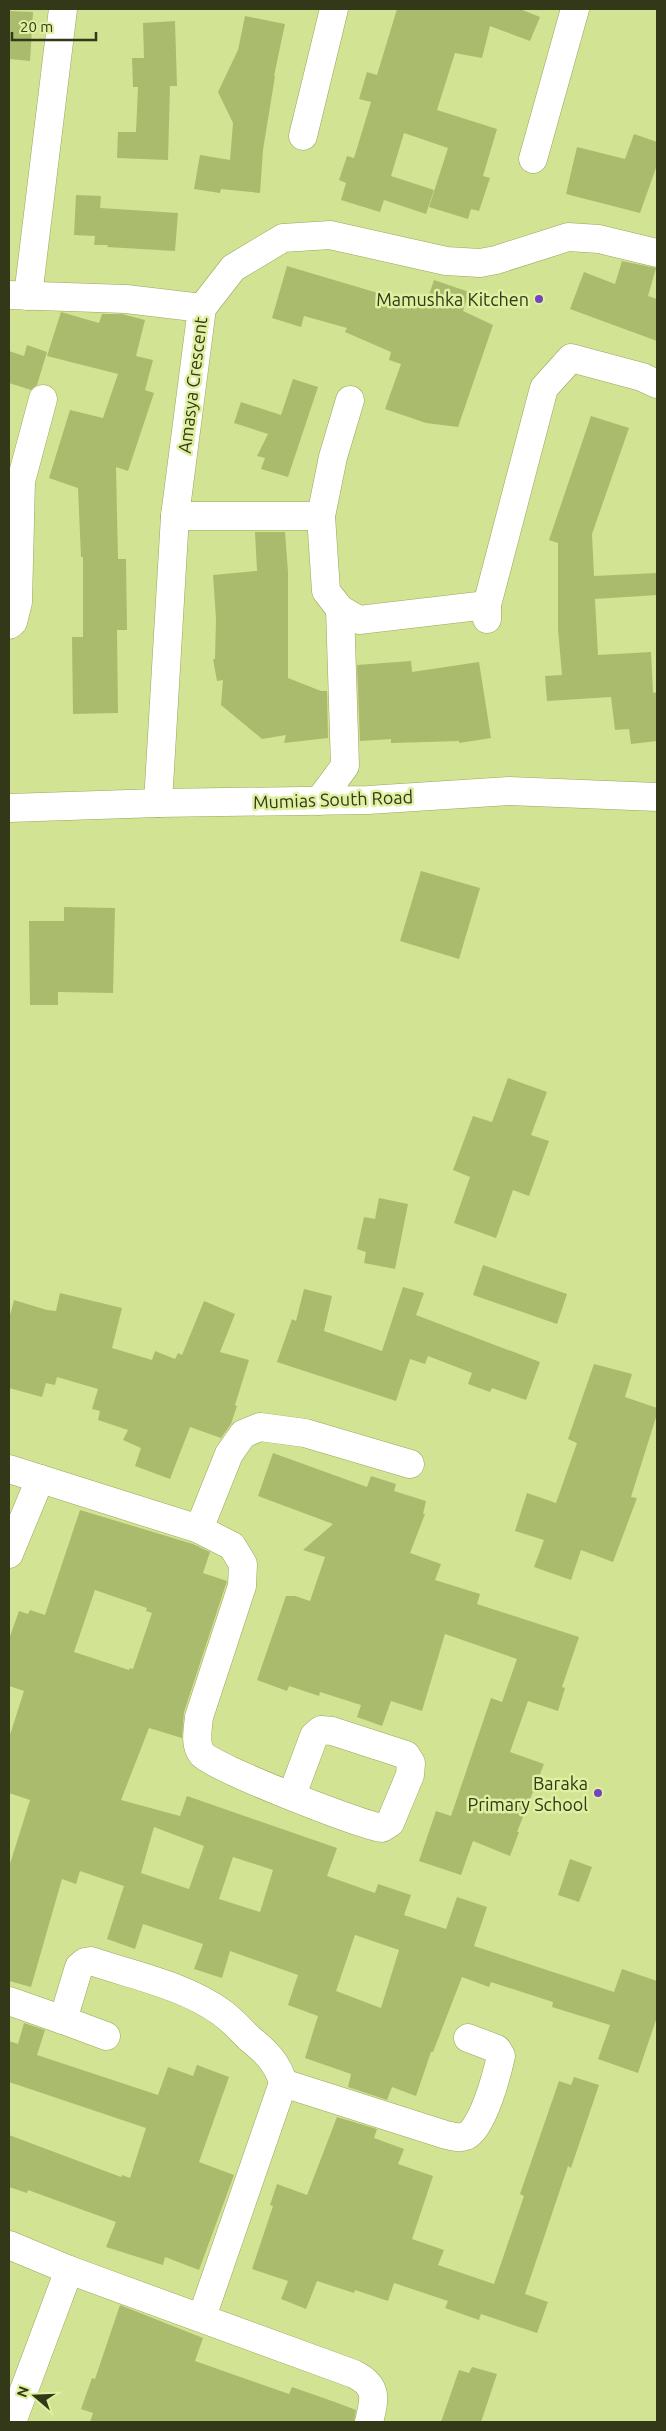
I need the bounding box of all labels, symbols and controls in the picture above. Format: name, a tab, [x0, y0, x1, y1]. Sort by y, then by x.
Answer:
scale bar	[12, 10, 96, 42]
text: 20 m	[20, 18, 53, 35]
place label: Mamushka Kitchen	[376, 289, 529, 309]
marker: Mamushka Kitchen	[533, 293, 545, 305]
street label: Amasya Crescent	[174, 316, 210, 454]
street label: Mumias South Road	[253, 786, 413, 812]
place label: Baraka Primary School	[467, 1773, 588, 1814]
marker: Baraka Primary School	[592, 1787, 604, 1799]
north arrow	[10, 2371, 60, 2421]
text: N	[13, 2384, 32, 2399]

